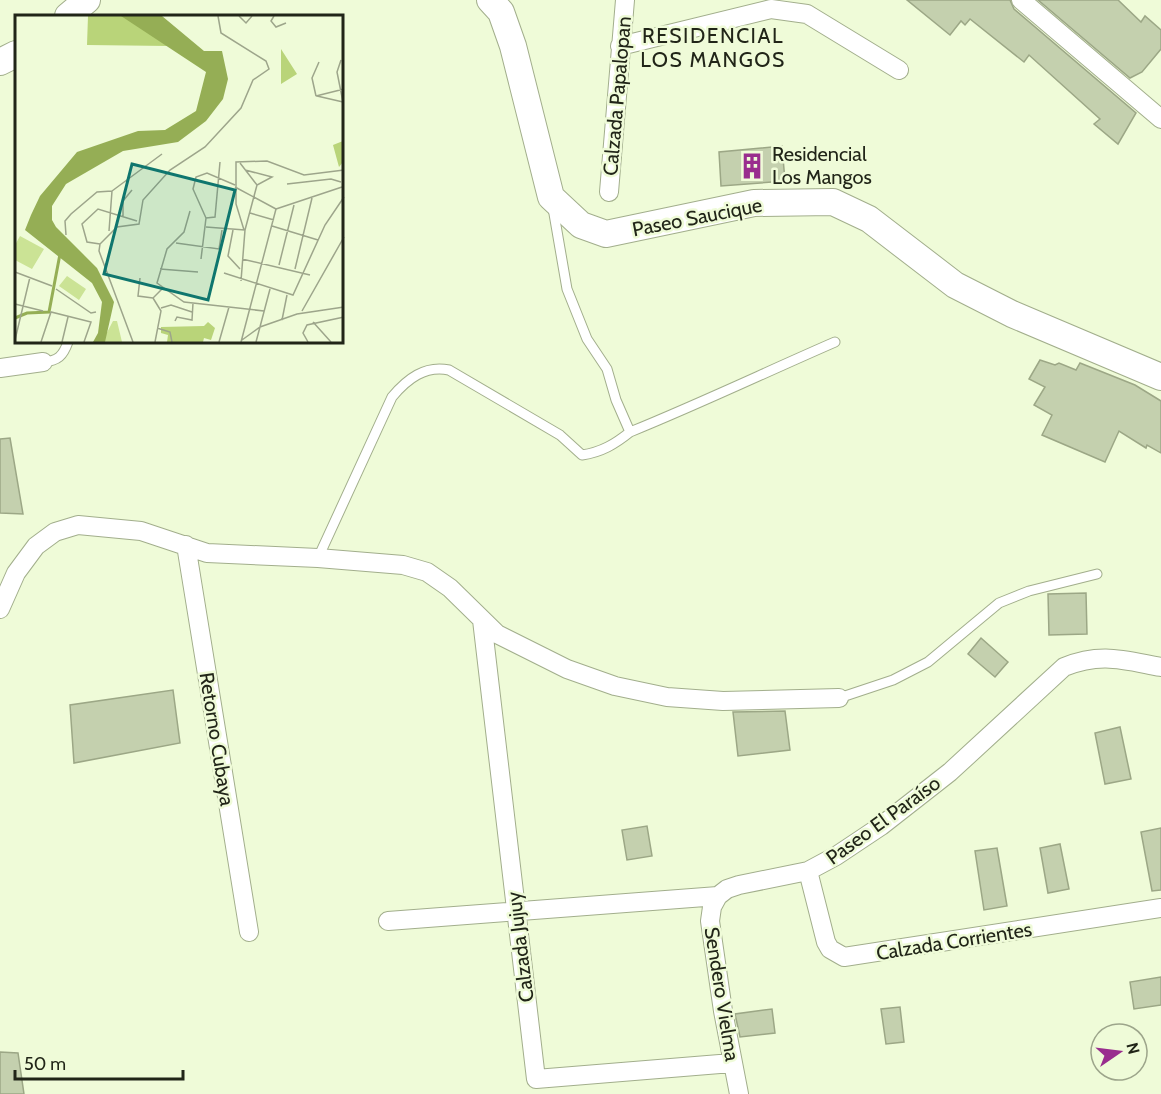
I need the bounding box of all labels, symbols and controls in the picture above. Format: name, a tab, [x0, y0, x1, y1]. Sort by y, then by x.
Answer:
inset map	[15, 15, 344, 344]
street label: Calzada Papalopan	[598, 15, 636, 177]
district label: RESIDENCIAL LOS MANGOS	[640, 23, 786, 72]
place label: Residencial Los Mangos	[772, 142, 872, 189]
building icon: Residencial Los Mangos	[737, 151, 767, 181]
street label: Paseo Saucique	[630, 193, 764, 241]
street label: Retorno Cubaya	[195, 670, 239, 808]
street label: Paseo El Paraíso	[821, 771, 945, 869]
street label: Calzada Jujuy	[501, 890, 539, 1004]
street label: Calzada Corrientes	[874, 917, 1034, 965]
street label: Sendero Vielma	[700, 925, 745, 1063]
north arrow	[1089, 1022, 1149, 1082]
text: N	[1122, 1041, 1144, 1056]
scale bar	[15, 1043, 183, 1081]
text: 50 m	[24, 1053, 66, 1075]

